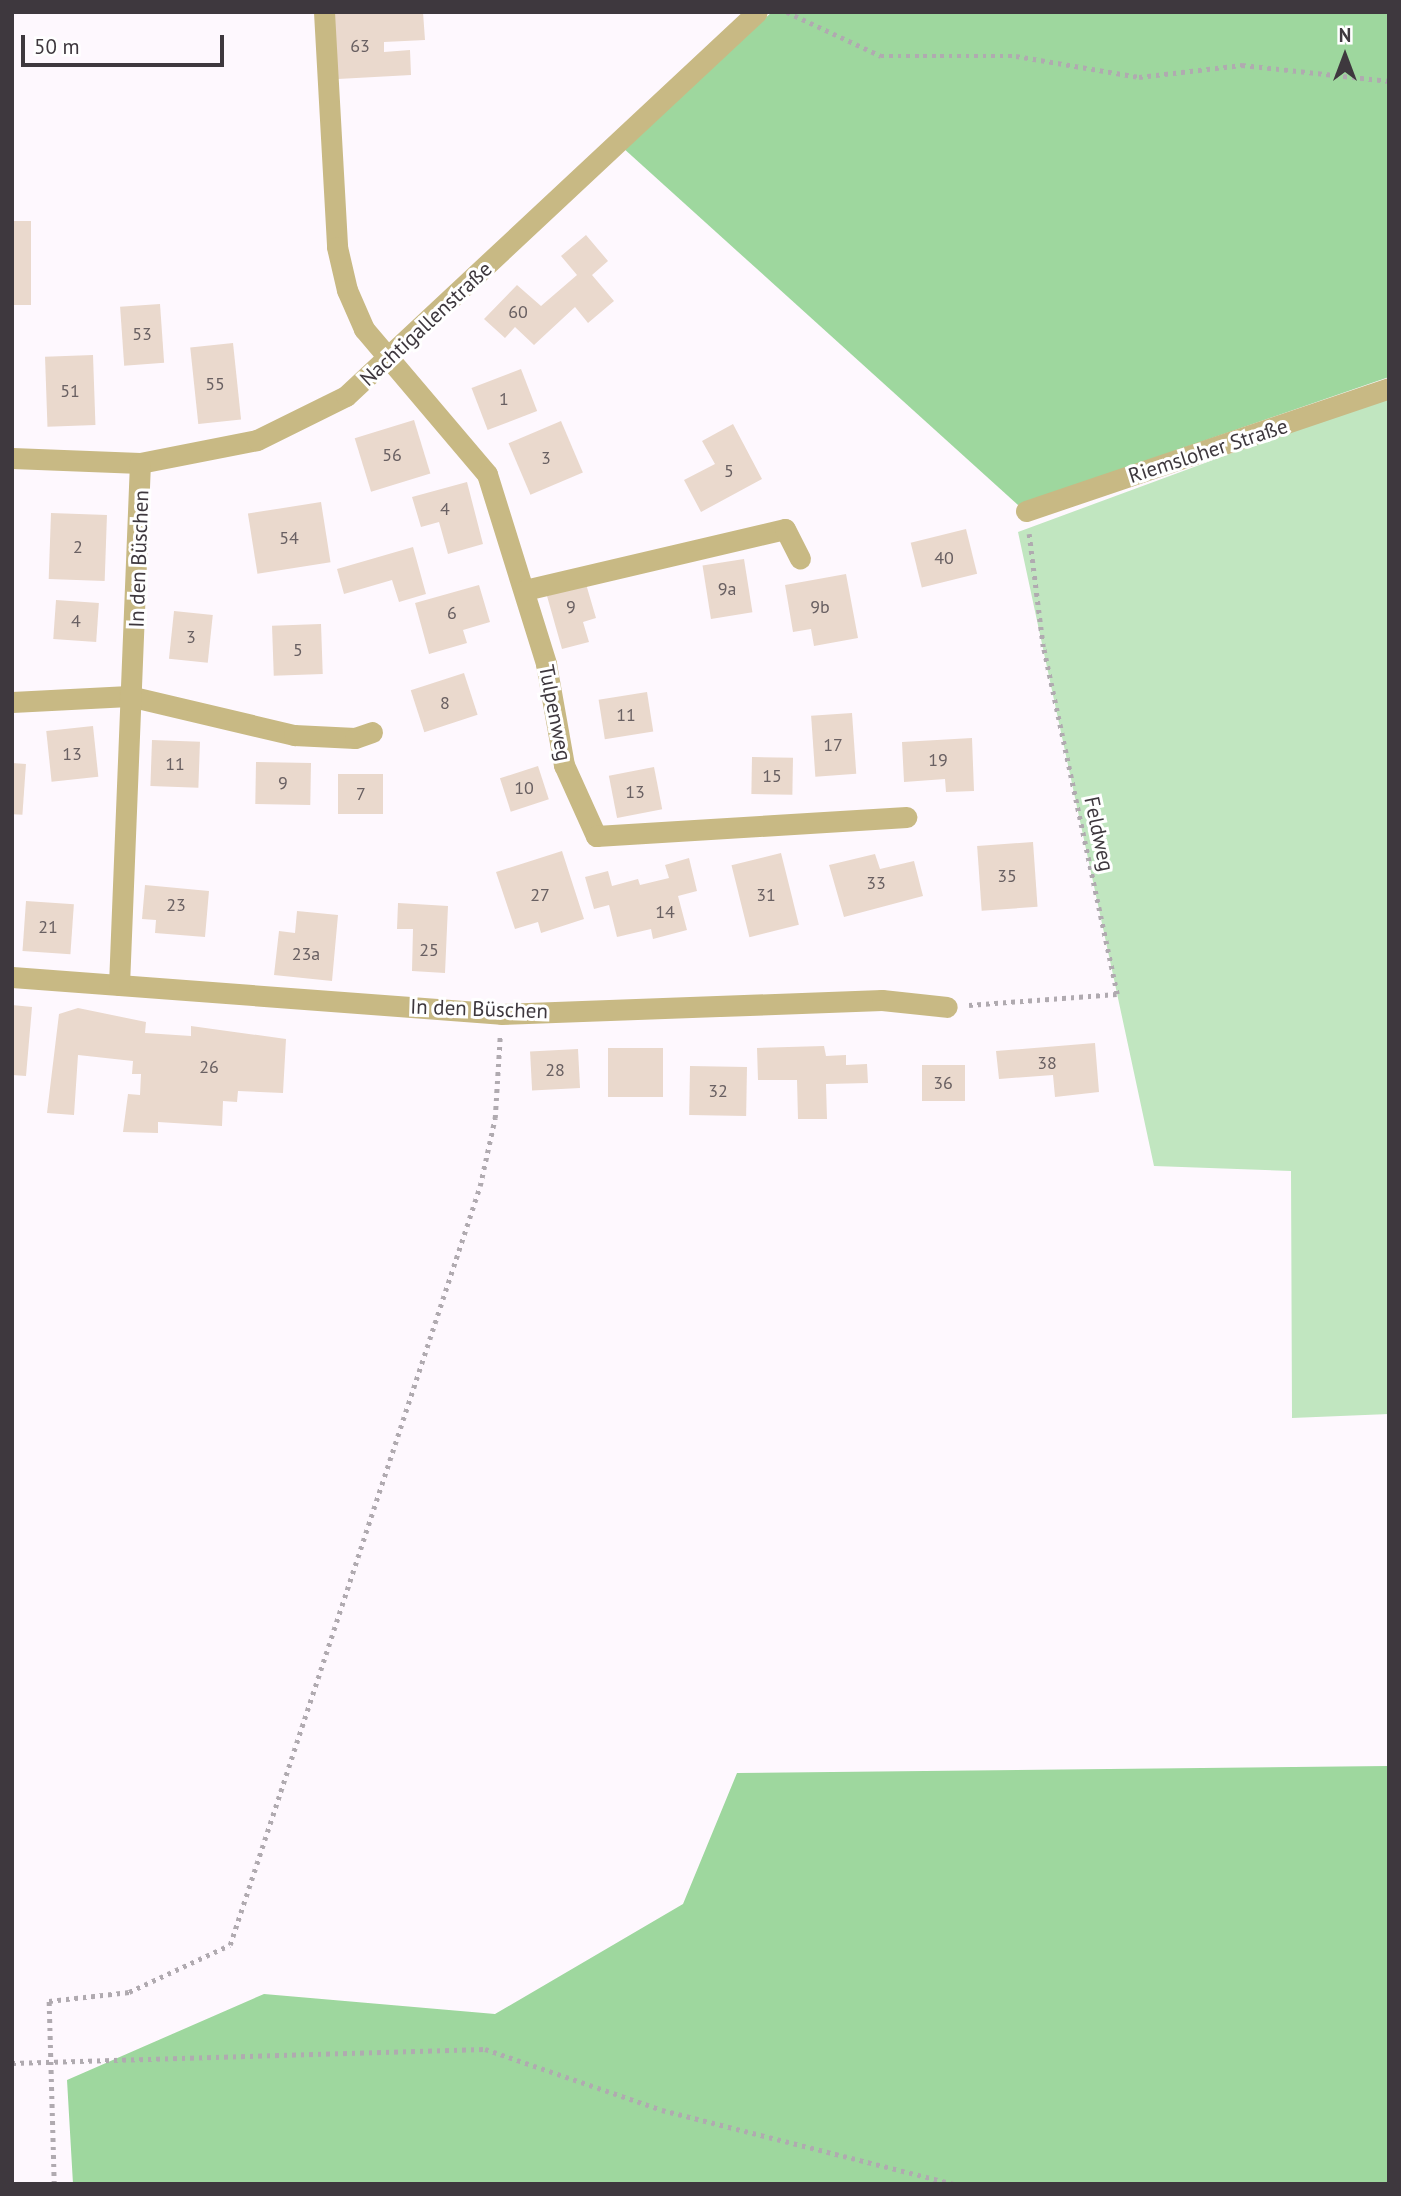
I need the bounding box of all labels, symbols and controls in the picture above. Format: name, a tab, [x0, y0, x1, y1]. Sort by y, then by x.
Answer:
scale bar	[24, 21, 228, 65]
north arrow	[1310, 21, 1380, 91]
text: N	[1339, 23, 1351, 47]
text: 50 m	[34, 33, 80, 60]
house number: 63	[350, 35, 370, 57]
street label: Nachtigallenstraße	[355, 256, 497, 392]
house number: 60	[508, 301, 528, 323]
house number: 53	[132, 323, 152, 345]
house number: 55	[205, 373, 225, 395]
house number: 51	[60, 380, 80, 402]
house number: 1	[499, 388, 509, 410]
street label: Riemsloher Straße	[1125, 413, 1291, 489]
house number: 56	[382, 444, 402, 466]
house number: 3	[541, 447, 551, 469]
house number: 5	[724, 460, 734, 482]
street label: In den Büschen	[124, 490, 154, 628]
house number: 4	[440, 498, 450, 520]
house number: 54	[279, 527, 299, 549]
house number: 2	[73, 536, 83, 558]
house number: 40	[934, 547, 954, 569]
house number: 9a	[718, 578, 736, 600]
house number: 9	[566, 596, 576, 618]
house number: 9b	[810, 596, 830, 618]
house number: 6	[447, 602, 457, 624]
house number: 4	[71, 610, 81, 632]
house number: 3	[186, 626, 196, 648]
house number: 5	[293, 639, 303, 661]
street label: Tulpenweg	[533, 663, 577, 763]
house number: 8	[440, 692, 450, 714]
house number: 11	[616, 704, 636, 726]
house number: 17	[823, 734, 843, 756]
house number: 13	[62, 743, 82, 765]
house number: 19	[928, 749, 948, 771]
house number: 11	[165, 753, 185, 775]
house number: 15	[762, 765, 782, 787]
house number: 9	[278, 772, 288, 794]
house number: 10	[514, 777, 534, 799]
house number: 13	[625, 781, 645, 803]
house number: 7	[356, 783, 366, 805]
street label: Feldweg	[1079, 794, 1119, 874]
house number: 35	[997, 865, 1017, 887]
house number: 33	[866, 872, 886, 894]
house number: 27	[530, 884, 550, 906]
house number: 31	[756, 884, 776, 906]
house number: 23	[166, 894, 186, 916]
house number: 14	[655, 901, 675, 923]
house number: 21	[38, 916, 58, 938]
house number: 25	[419, 939, 439, 961]
house number: 23a	[292, 943, 320, 965]
street label: In den Büschen	[410, 994, 548, 1024]
house number: 38	[1037, 1052, 1057, 1074]
house number: 26	[199, 1056, 219, 1078]
house number: 28	[545, 1059, 565, 1081]
house number: 36	[933, 1072, 953, 1094]
house number: 32	[708, 1080, 728, 1102]

